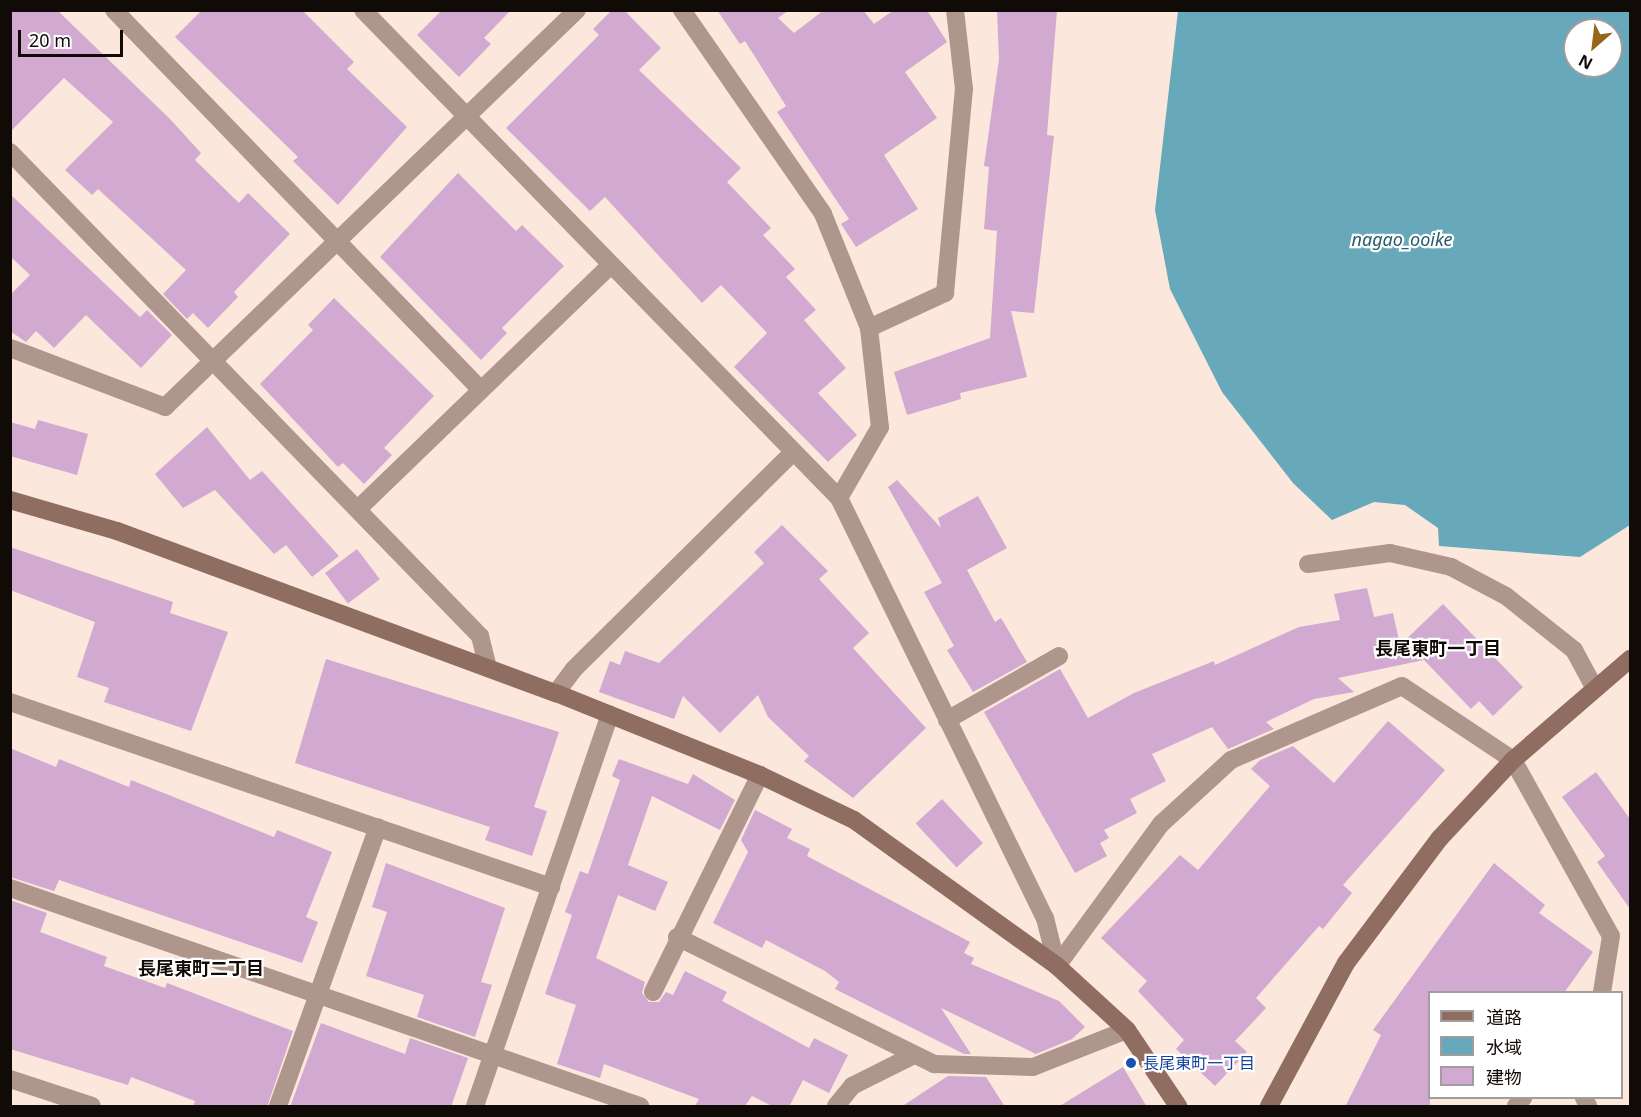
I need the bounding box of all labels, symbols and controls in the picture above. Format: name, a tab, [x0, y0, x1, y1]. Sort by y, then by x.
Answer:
scale bar	[21, 18, 126, 56]
north arrow	[1563, 18, 1623, 78]
text: 20 m	[29, 28, 71, 52]
text: N	[1575, 49, 1596, 75]
water label: nagao_ooike	[1352, 228, 1452, 250]
district label: 長尾東町一丁目	[1375, 637, 1501, 659]
district label: 長尾東町二丁目	[138, 957, 264, 979]
legend	[1428, 991, 1623, 1099]
text: 道路	[1486, 1005, 1522, 1029]
text: 水域	[1486, 1035, 1522, 1059]
place label: 長尾東町一丁目	[1143, 1053, 1255, 1073]
marker: 長尾東町一丁目	[1124, 1056, 1138, 1070]
text: 建物	[1486, 1065, 1522, 1089]

